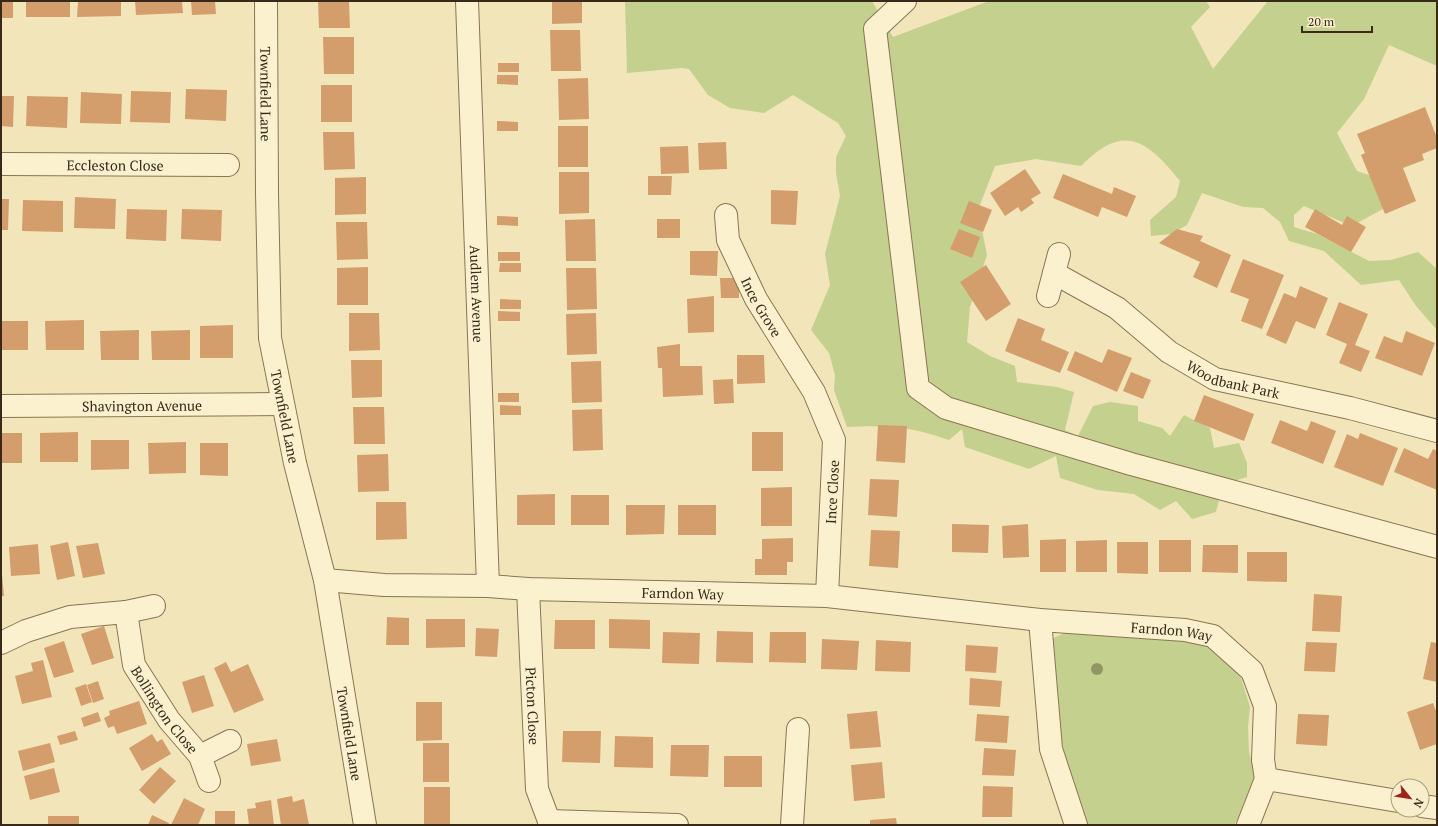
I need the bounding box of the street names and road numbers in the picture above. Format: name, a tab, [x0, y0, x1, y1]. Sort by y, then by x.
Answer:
street label: Townfield Lane	[257, 46, 276, 142]
street label: Eccleston Close	[66, 155, 164, 174]
street label: Audlem Avenue	[466, 245, 489, 343]
street label: Ince Grove	[737, 274, 787, 340]
street label: Woodbank Park	[1183, 355, 1282, 402]
street label: Townfield Lane	[267, 368, 304, 465]
street label: Shavington Avenue	[82, 395, 202, 415]
street label: Ince Close	[821, 460, 843, 524]
street label: Farndon Way	[641, 582, 725, 603]
street label: Farndon Way	[1130, 617, 1215, 645]
street label: Bollington Close	[127, 662, 203, 757]
street label: Picton Close	[522, 667, 545, 745]
street label: Townfield Lane	[333, 685, 367, 782]

